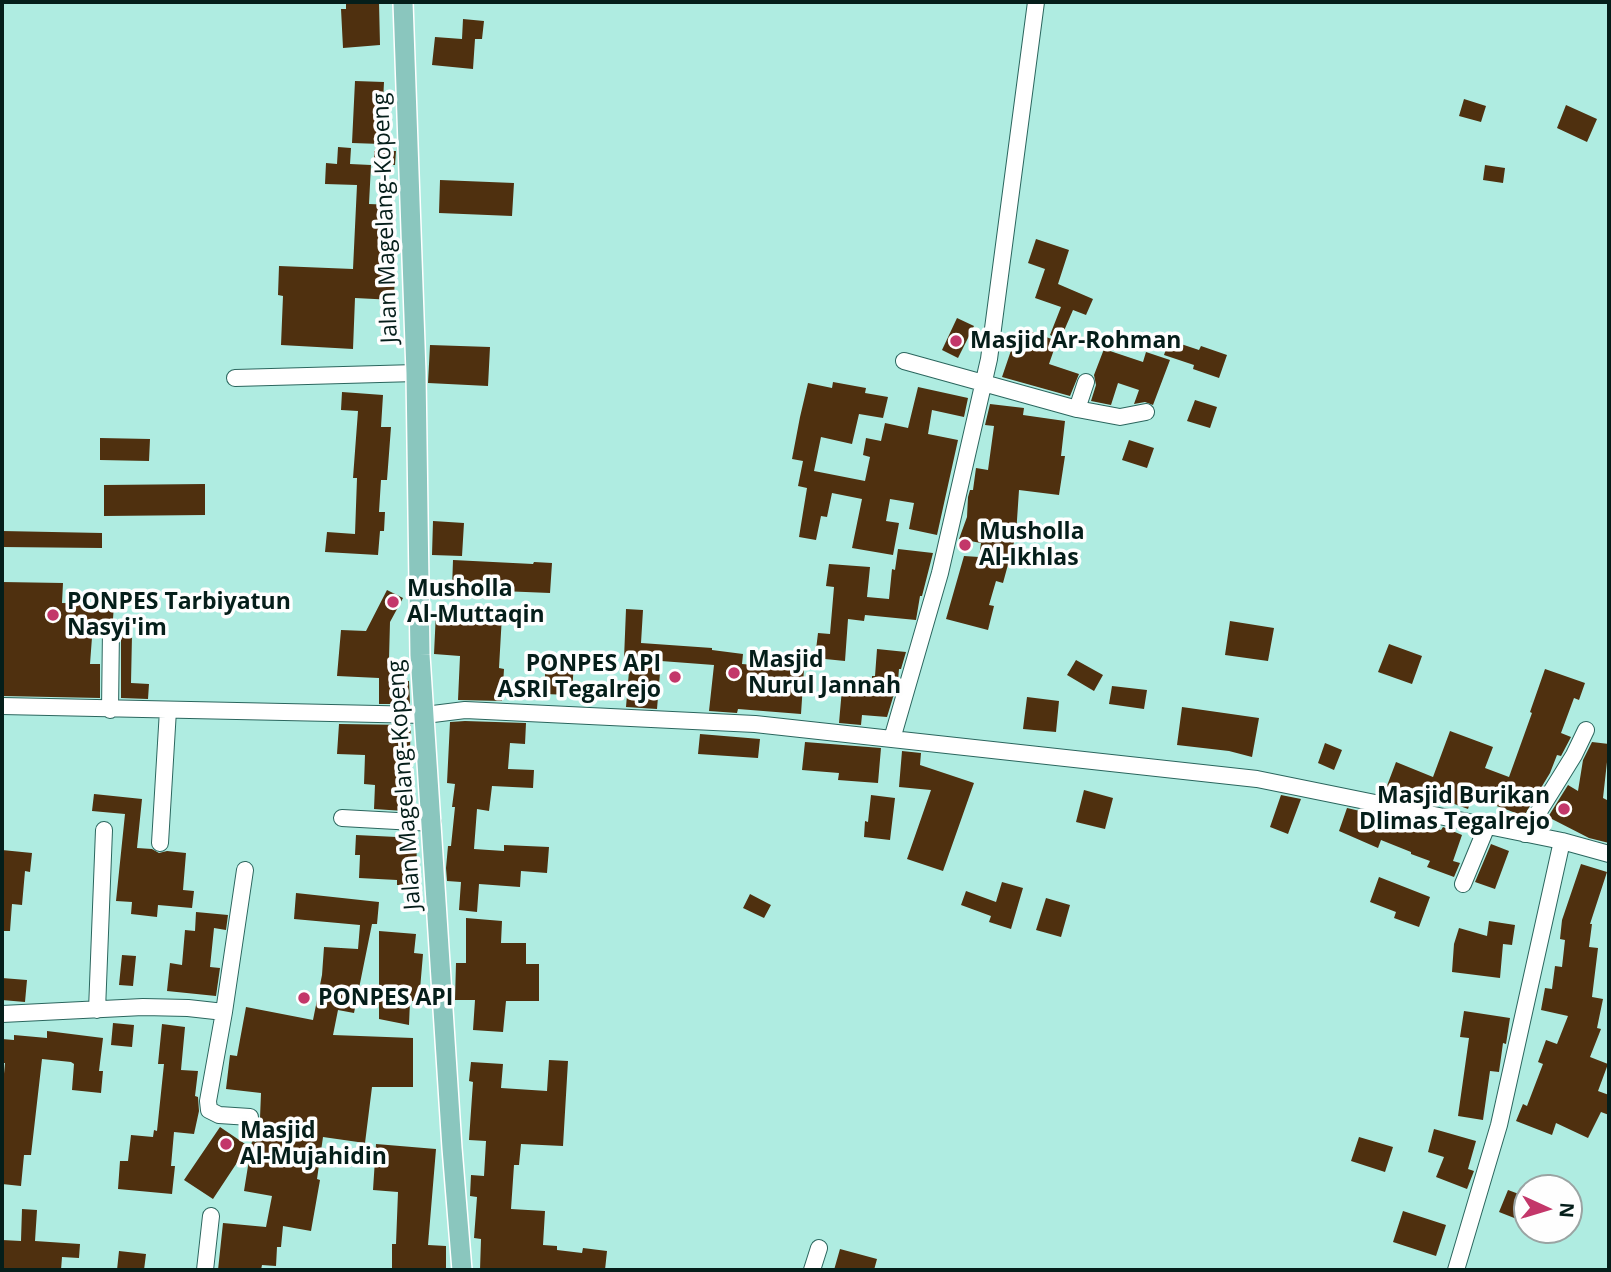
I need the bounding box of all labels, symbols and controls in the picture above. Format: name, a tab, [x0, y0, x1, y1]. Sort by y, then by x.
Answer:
street label: Jalan Magelang-Kopeng	[368, 92, 404, 344]
place label: Masjid Ar-Rohman	[970, 327, 1181, 355]
marker: Masjid Ar-Rohman	[948, 333, 964, 349]
place label: Musholla Al-Ikhlas	[979, 518, 1085, 572]
marker: Musholla Al-Ikhlas	[957, 537, 973, 553]
place label: Musholla Al-Muttaqin	[407, 575, 545, 629]
place label: PONPES Tarbiyatun Nasyi'im	[67, 588, 291, 642]
marker: Musholla Al-Muttaqin	[385, 594, 401, 610]
marker: PONPES Tarbiyatun Nasyi'im	[45, 607, 61, 623]
place label: Masjid Nurul Jannah	[748, 646, 901, 700]
place label: PONPES API ASRI Tegalrejo	[498, 650, 661, 704]
street label: Jalan Magelang-Kopeng	[382, 659, 428, 911]
marker: Masjid Nurul Jannah	[726, 665, 742, 681]
marker: PONPES API ASRI Tegalrejo	[667, 669, 683, 685]
place label: Masjid Burikan Dlimas Tegalrejo	[1359, 782, 1550, 836]
marker: Masjid Burikan Dlimas Tegalrejo	[1556, 801, 1572, 817]
place label: PONPES API	[318, 984, 453, 1012]
marker: PONPES API	[296, 990, 312, 1006]
place label: Masjid Al-Mujahidin	[240, 1117, 387, 1171]
marker: Masjid Al-Mujahidin	[218, 1136, 234, 1152]
north arrow	[1513, 1174, 1583, 1244]
text: N	[1553, 1202, 1580, 1219]

